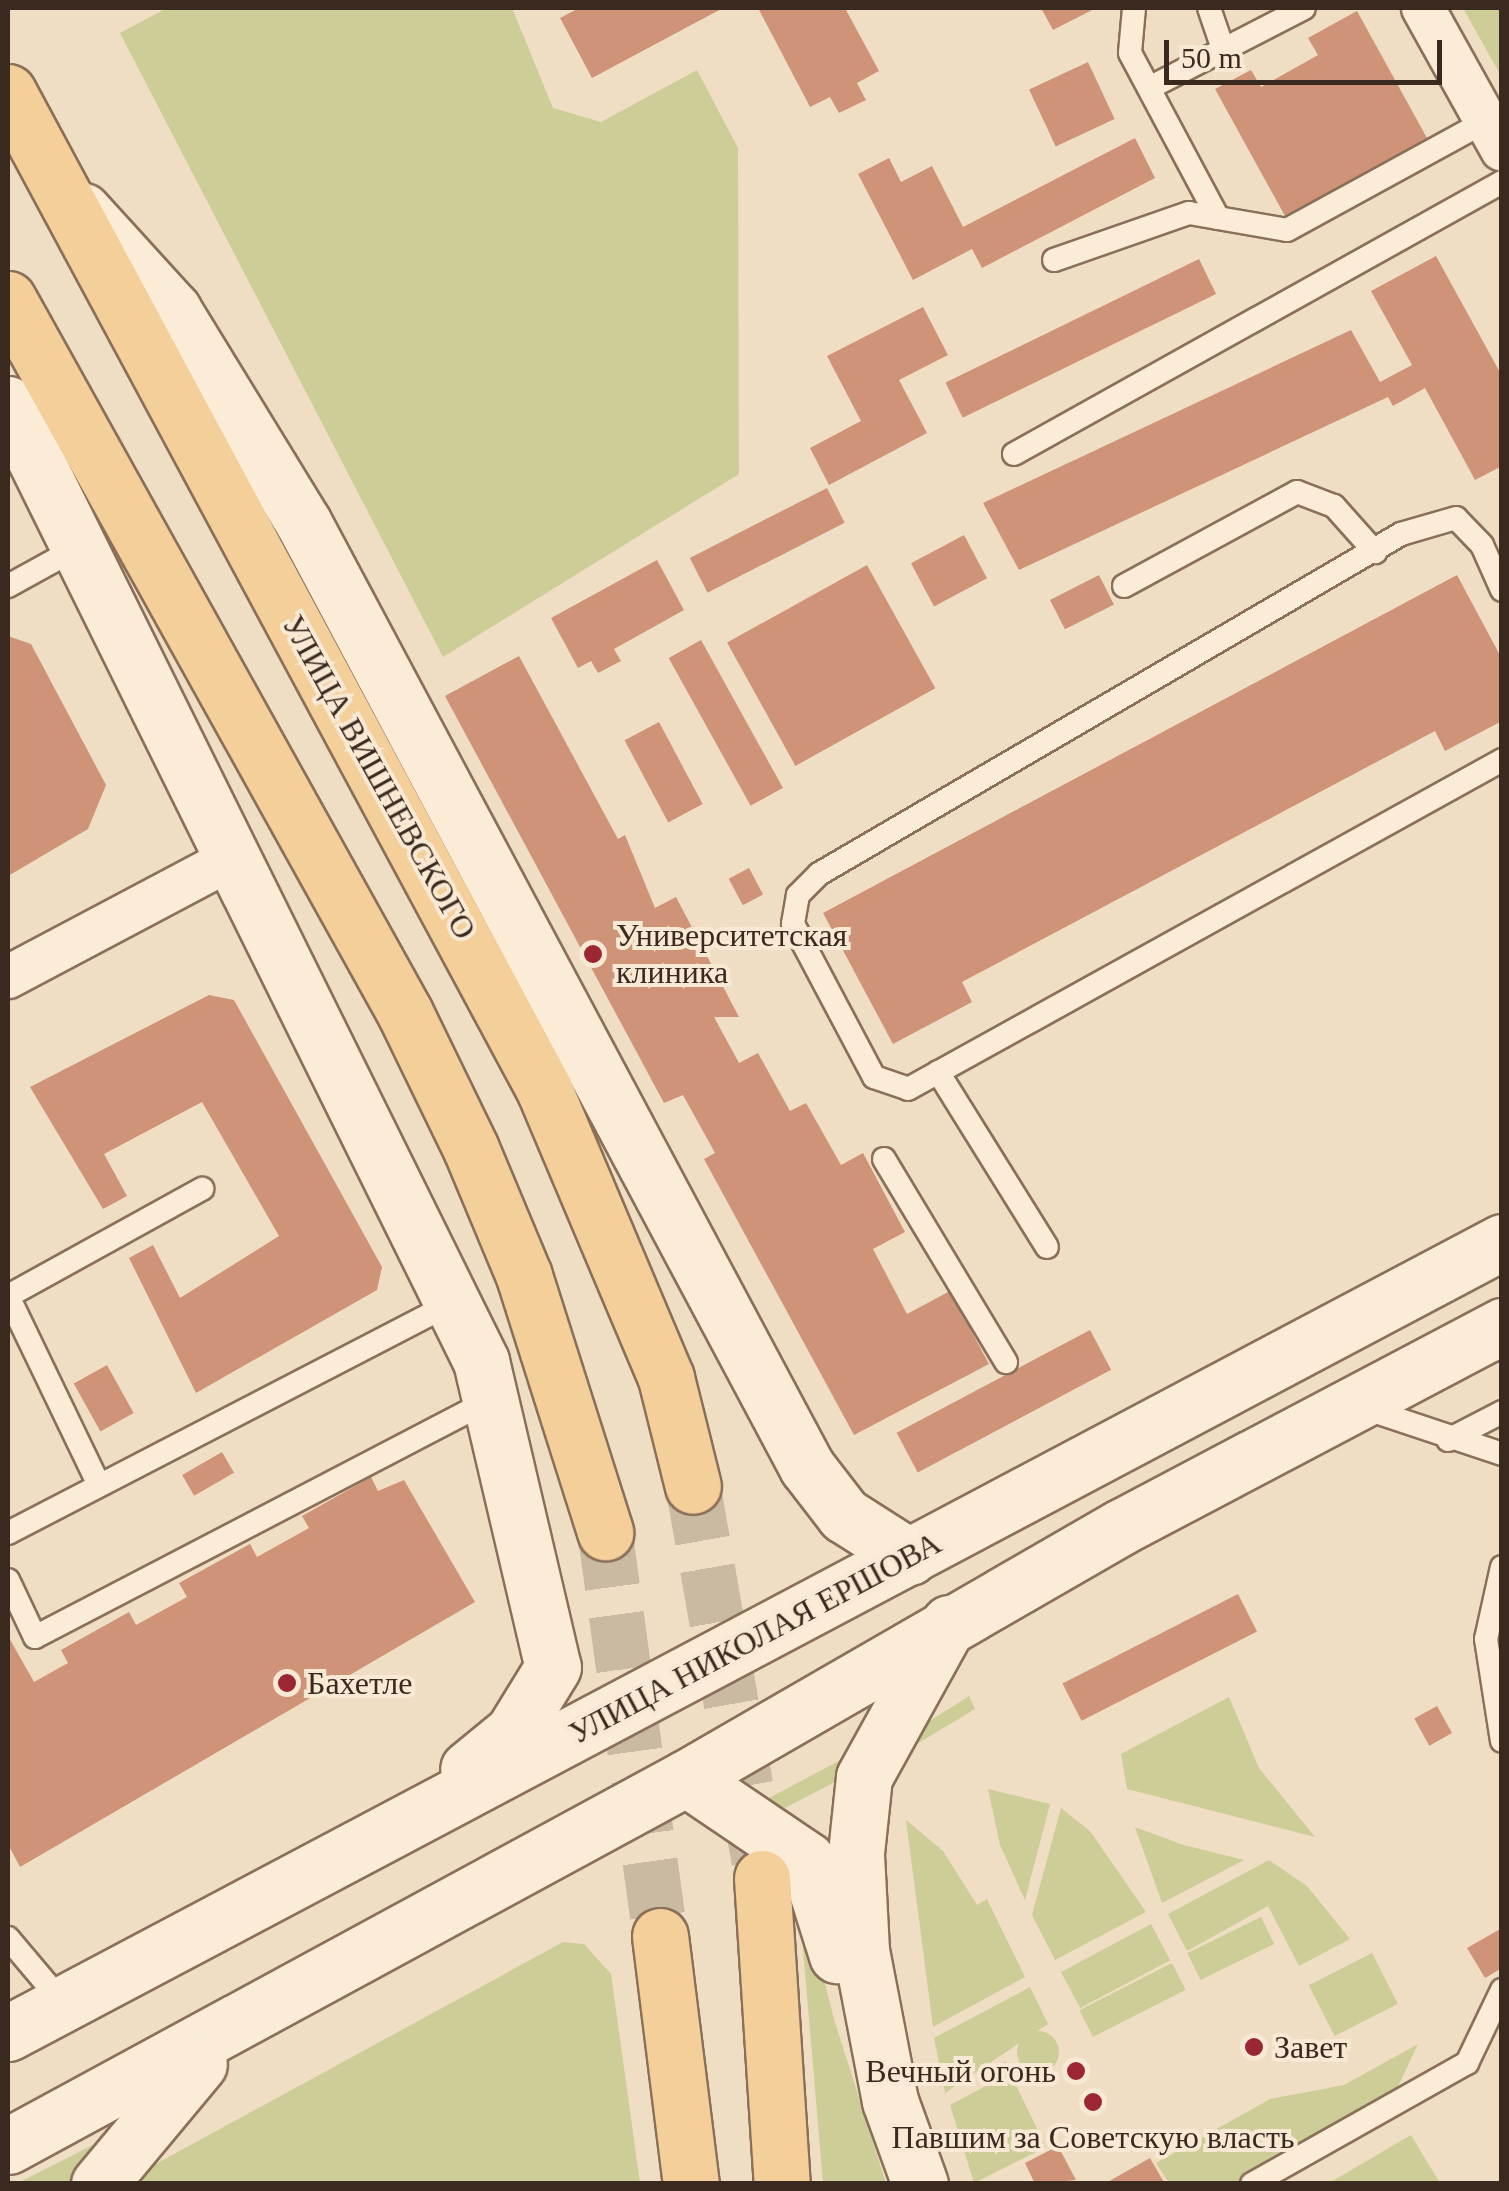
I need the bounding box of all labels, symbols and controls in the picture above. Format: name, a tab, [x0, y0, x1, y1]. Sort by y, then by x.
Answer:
scale bar	[1169, 20, 1446, 82]
text: 50 m	[1181, 41, 1242, 74]
street label: УЛИЦА ВИШНЕВСКОГО	[274, 608, 484, 946]
place label: Университетская клиника	[616, 917, 847, 992]
marker: Университетская клиника	[580, 941, 606, 967]
street label: УЛИЦА НИКОЛАЯ ЕРШОВА	[562, 1523, 948, 1753]
place label: Бахетле	[307, 1664, 412, 1702]
marker: Бахетле	[276, 1672, 298, 1694]
place label: Завет	[1274, 2028, 1347, 2066]
marker: Завет	[1243, 2036, 1265, 2058]
place label: Вечный огонь	[865, 2052, 1056, 2090]
marker: Вечный огонь	[1065, 2060, 1087, 2082]
marker: Павшим за Советскую власть	[1082, 2091, 1104, 2113]
place label: Павшим за Советскую власть	[892, 2118, 1294, 2156]

